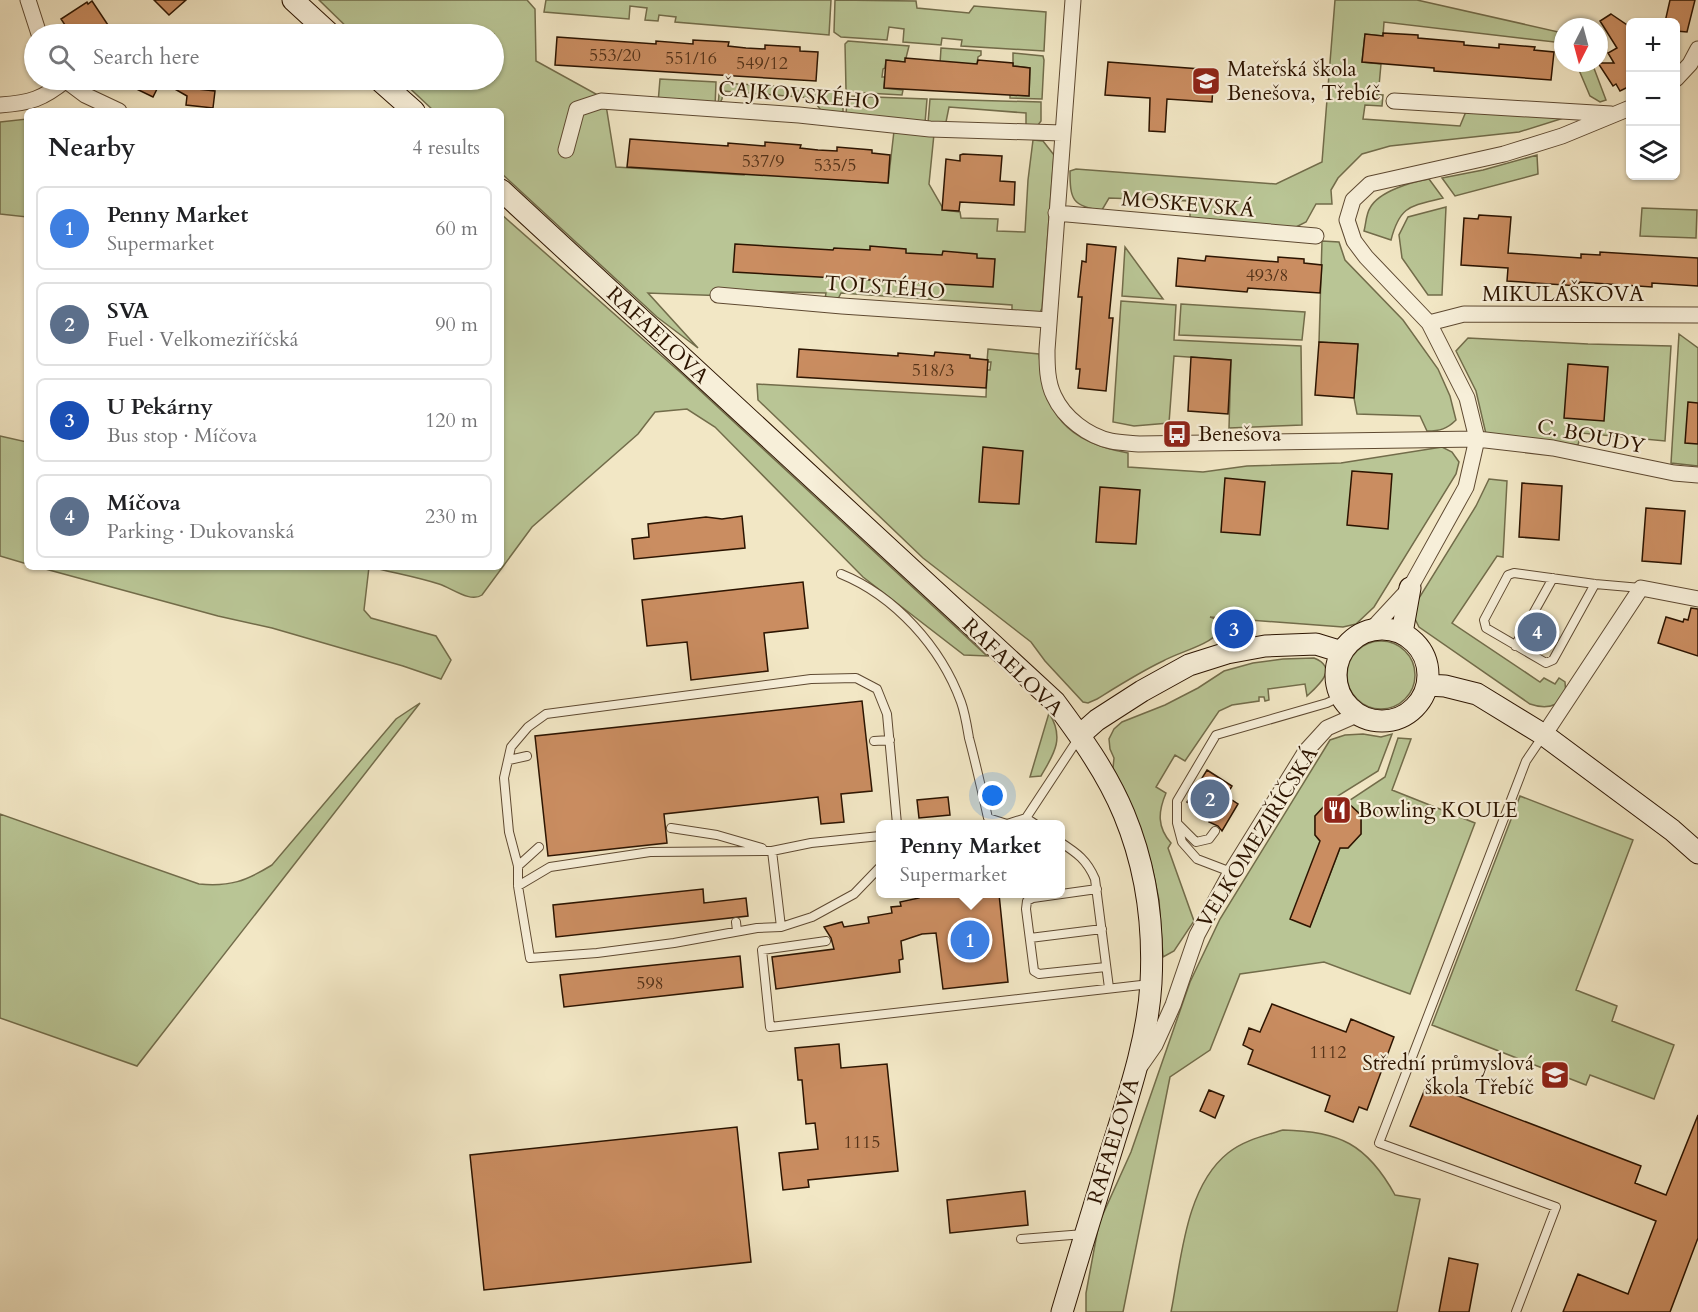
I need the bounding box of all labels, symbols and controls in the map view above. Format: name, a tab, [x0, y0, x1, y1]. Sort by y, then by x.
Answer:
north arrow	[1554, 18, 1608, 72]
map controls	[1626, 18, 1680, 180]
button: +	[1626, 18, 1680, 72]
search box	[24, 24, 504, 90]
icon: search	[45, 41, 78, 74]
text: Search here	[93, 42, 200, 72]
house number: 553/20	[589, 43, 641, 68]
house number: 551/16	[665, 46, 717, 71]
house number: 549/12	[736, 51, 788, 76]
place label: Mateřská škola Benešova, Třebíč	[1227, 55, 1381, 108]
school or university icon: Mateřská škola Benešova, Třebíč	[1190, 65, 1222, 97]
button: −	[1626, 72, 1680, 126]
street label: ČAJKOVSKÉHO	[717, 73, 881, 117]
button: layers	[1626, 126, 1680, 180]
text: Nearby	[48, 130, 136, 165]
text: 4 results	[412, 134, 480, 161]
house number: 537/9	[742, 149, 784, 174]
house number: 535/5	[814, 153, 856, 178]
street label: MOSKEVSKÁ	[1120, 184, 1256, 225]
text: Penny Market	[107, 200, 248, 230]
text: 1	[64, 215, 75, 242]
text: 60 m	[435, 215, 478, 242]
text: Supermarket	[107, 230, 214, 257]
house number: 493/8	[1246, 263, 1288, 288]
street label: TOLSTÉHO	[824, 269, 946, 306]
street label: MIKULÁŠKOVA	[1482, 279, 1644, 309]
street label: RAFAELOVA	[600, 280, 715, 391]
text: SVA	[107, 296, 149, 326]
text: 2	[64, 311, 75, 338]
text: 90 m	[435, 311, 478, 338]
text: Fuel · Velkomeziříčská	[107, 326, 298, 353]
house number: 518/3	[912, 358, 954, 383]
text: U Pekárny	[107, 392, 213, 422]
text: 3	[64, 407, 75, 434]
text: 120 m	[425, 407, 478, 434]
street label: C. BOUDY	[1534, 412, 1648, 461]
bus stop icon: Benešova	[1161, 418, 1193, 450]
place label: Benešova	[1198, 420, 1281, 449]
text: Bus stop · Míčova	[107, 422, 257, 449]
text: Míčova	[107, 488, 181, 518]
text: 4	[64, 503, 75, 530]
text: 230 m	[425, 503, 478, 530]
text: Parking · Dukovanská	[107, 518, 294, 545]
pin: 3	[1214, 606, 1254, 652]
pin: 4	[1518, 610, 1556, 654]
street label: RAFAELOVA	[956, 612, 1070, 723]
street label: VELKOMEZIŘÍČSKÁ	[1189, 741, 1325, 933]
pin: 2	[1190, 776, 1230, 822]
your location	[978, 781, 1007, 810]
restaurant icon: Bowling KOULE	[1321, 794, 1353, 826]
place label: Bowling KOULE	[1358, 796, 1518, 825]
popup	[876, 820, 1065, 898]
text: Penny Market	[900, 831, 1041, 861]
text: Supermarket	[900, 861, 1007, 888]
pin: 1	[950, 918, 990, 962]
house number: 598	[636, 971, 664, 996]
house number: 1112	[1310, 1040, 1346, 1065]
place label: Střední průmyslová škola Třebíč	[1362, 1049, 1534, 1102]
school or university icon: Střední průmyslová škola Třebíč	[1539, 1059, 1571, 1091]
street label: RAFAELOVA	[1081, 1074, 1146, 1208]
house number: 1115	[844, 1130, 880, 1155]

